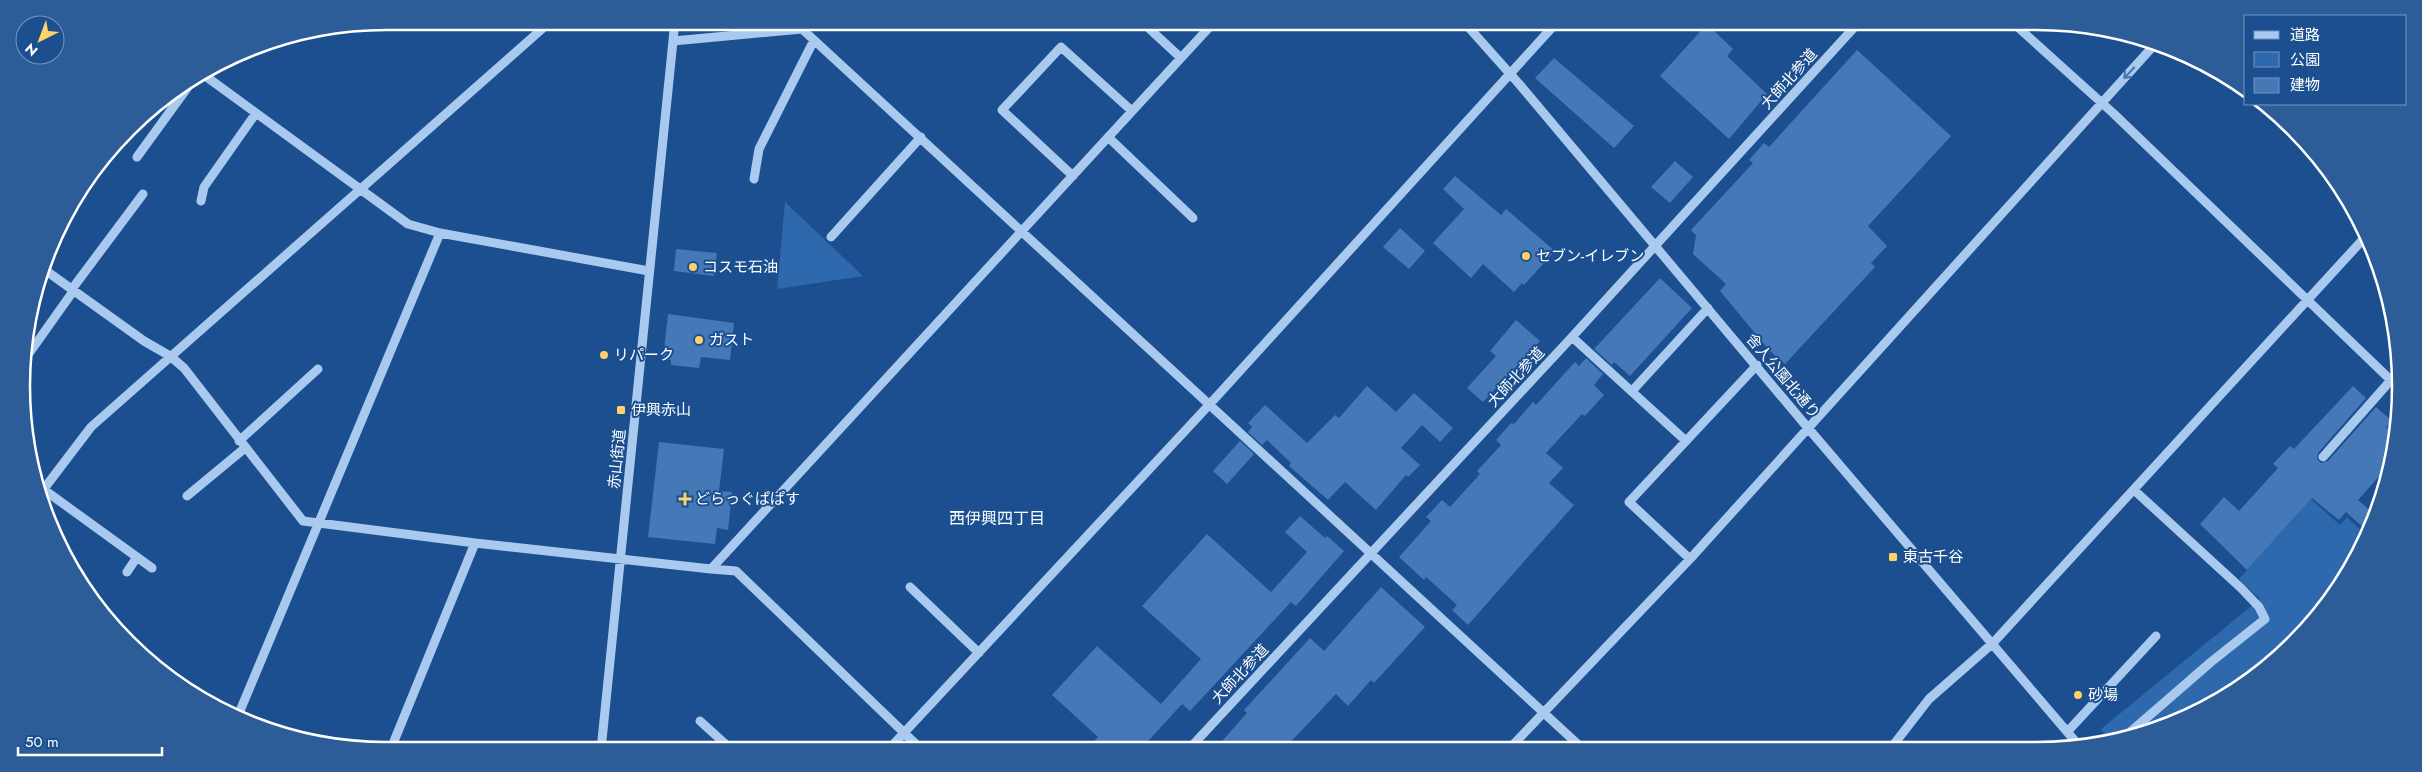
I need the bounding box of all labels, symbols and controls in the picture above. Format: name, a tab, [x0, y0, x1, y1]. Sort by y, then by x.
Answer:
north arrow	[15, 15, 65, 65]
legend	[2244, 15, 2407, 105]
text: 道路	[2290, 24, 2320, 46]
text: N	[20, 39, 42, 61]
street label: 大師北参道	[1756, 44, 1822, 114]
text: 公園	[2290, 49, 2320, 71]
one-way arrow	[2123, 66, 2135, 79]
text: 建物	[2290, 74, 2320, 96]
place label: セブン-イレブン	[1536, 245, 1644, 267]
marker: セブン-イレブン	[1520, 250, 1532, 262]
place label: コスモ石油	[703, 256, 778, 278]
marker: コスモ石油	[687, 261, 699, 273]
place label: ガスト	[709, 329, 754, 351]
street label: 舎人公園北通り	[1741, 329, 1825, 423]
marker: ガスト	[693, 334, 705, 346]
street label: 大師北参道	[1482, 342, 1550, 412]
place label: リパーク	[614, 344, 674, 366]
marker: リパーク	[598, 349, 610, 361]
place label: 伊興赤山	[631, 399, 691, 421]
marker: 伊興赤山	[615, 404, 627, 416]
street label: 赤山街道	[603, 428, 631, 490]
place label: どらっぐぱぱす	[695, 488, 800, 510]
marker: どらっぐぱぱす	[679, 493, 691, 505]
district label: 西伊興四丁目	[949, 507, 1045, 530]
place label: 東古千谷	[1903, 546, 1963, 568]
marker: 東古千谷	[1887, 551, 1899, 563]
street label: 大師北参道	[1206, 639, 1274, 709]
place label: 砂場	[2088, 684, 2118, 706]
marker: 砂場	[2072, 689, 2084, 701]
scale bar	[18, 724, 161, 756]
text: 50 m	[25, 731, 59, 753]

